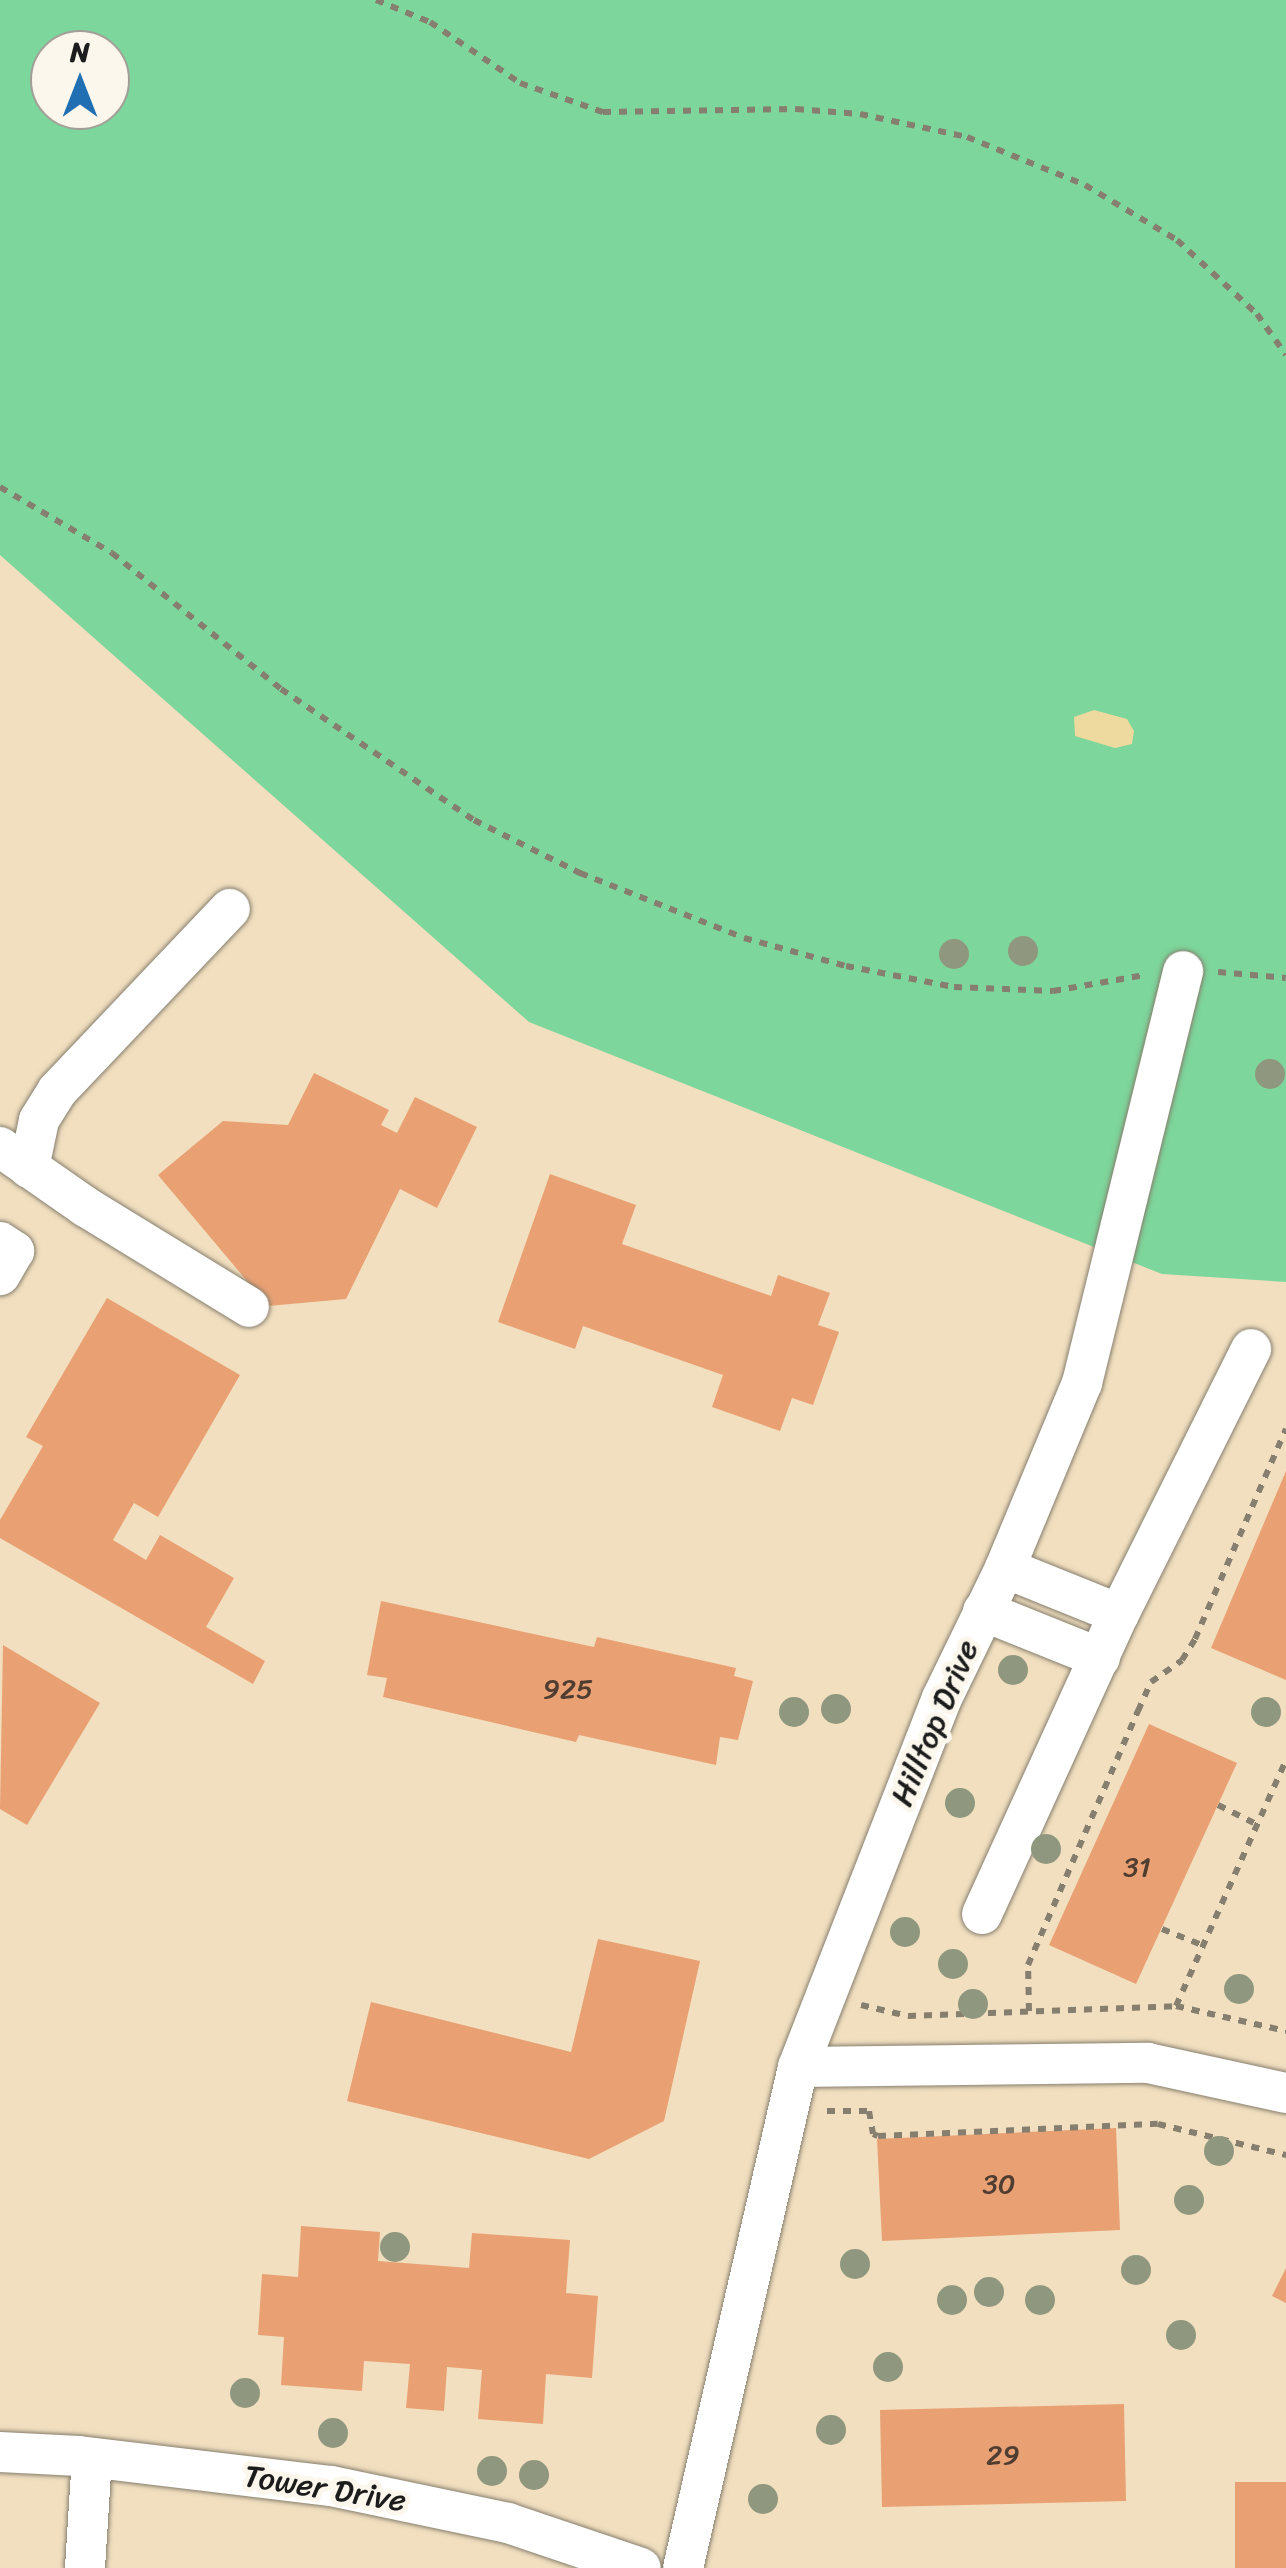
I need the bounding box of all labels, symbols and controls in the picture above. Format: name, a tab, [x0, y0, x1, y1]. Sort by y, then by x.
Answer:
text: N	[70, 27, 90, 76]
north arrow	[30, 30, 130, 130]
street label: Hilltop Drive	[883, 1634, 987, 1812]
house number: 925	[543, 1672, 593, 1706]
house number: 31	[1123, 1850, 1151, 1884]
house number: 30	[982, 2167, 1016, 2201]
house number: 29	[986, 2438, 1020, 2472]
street label: Tower Drive	[241, 2457, 409, 2521]

